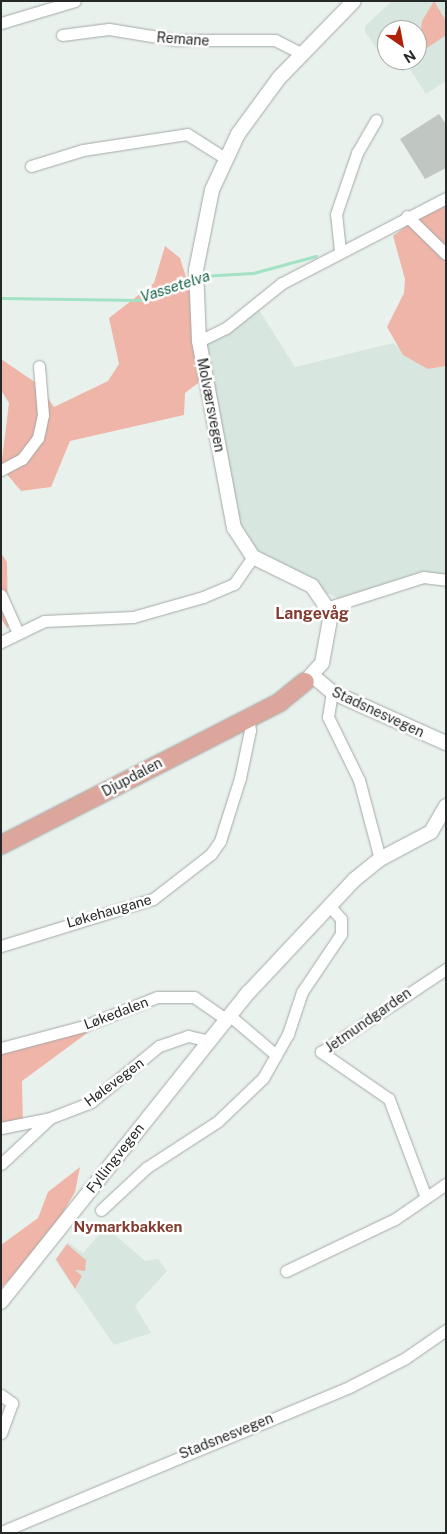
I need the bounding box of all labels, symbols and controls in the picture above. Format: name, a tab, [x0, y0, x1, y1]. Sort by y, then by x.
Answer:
north arrow	[377, 20, 427, 70]
street label: Remane	[156, 29, 210, 49]
text: N	[401, 47, 419, 66]
water label: Vassetelva	[138, 266, 212, 306]
street label: Molværsvegen	[194, 356, 228, 454]
district label: Langevåg	[275, 604, 349, 624]
street label: Stadsnesvegen	[329, 683, 427, 741]
street label: Djupdalen	[99, 754, 165, 800]
street label: Løkehaugane	[65, 891, 153, 931]
street label: Jetmundgarden	[322, 984, 414, 1056]
street label: Løkedalen	[81, 993, 151, 1033]
street label: Hølevegen	[81, 1054, 147, 1110]
street label: Fyllingvegen	[83, 1120, 147, 1196]
district label: Nymarkbakken	[73, 1218, 183, 1236]
street label: Stadsnesvegen	[176, 1409, 276, 1463]

